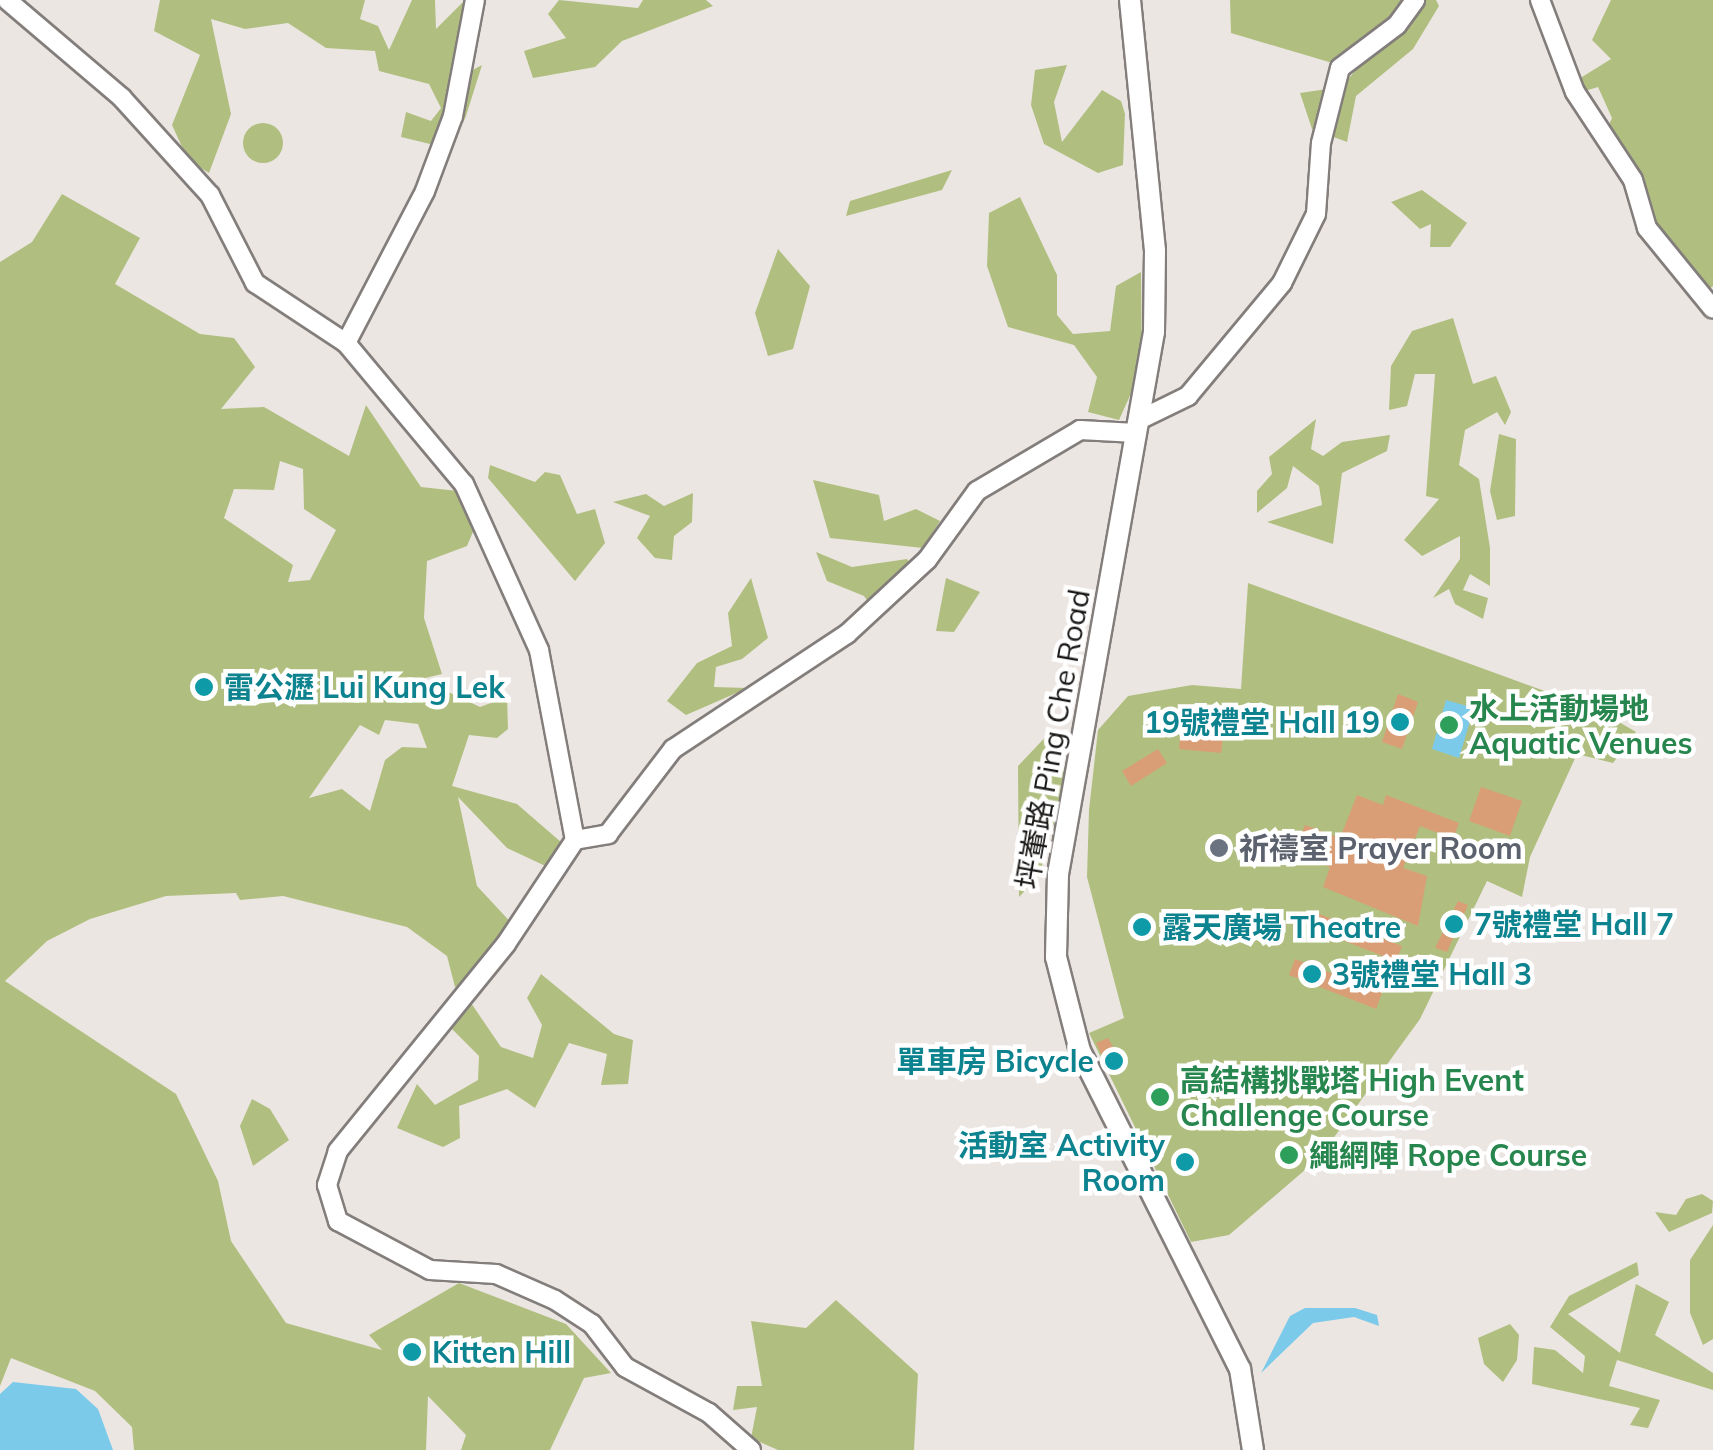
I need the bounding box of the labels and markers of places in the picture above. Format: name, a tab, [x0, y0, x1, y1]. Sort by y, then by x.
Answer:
place label: 雷公瀝 Lui Kung Lek	[224, 669, 505, 705]
marker: 雷公瀝 Lui Kung Lek	[193, 676, 215, 698]
place label: 水上活動場地 Aquatic Venues	[1469, 690, 1693, 760]
place label: 19號禮堂 Hall 19	[1144, 704, 1380, 740]
marker: 19號禮堂 Hall 19	[1389, 711, 1411, 733]
marker: 水上活動場地 Aquatic Venues	[1438, 714, 1460, 736]
place label: 祈禱室 Prayer Room	[1239, 830, 1523, 866]
marker: 祈禱室 Prayer Room	[1208, 837, 1230, 859]
place label: 7號禮堂 Hall 7	[1474, 906, 1674, 942]
place label: 露天廣場 Theatre	[1162, 909, 1401, 945]
marker: 7號禮堂 Hall 7	[1443, 913, 1465, 935]
marker: 露天廣場 Theatre	[1131, 916, 1153, 938]
place label: 3號禮堂 Hall 3	[1332, 956, 1532, 992]
marker: 3號禮堂 Hall 3	[1301, 963, 1323, 985]
place label: 單車房 Bicycle	[897, 1043, 1094, 1079]
marker: 單車房 Bicycle	[1103, 1050, 1125, 1072]
place label: 高結構挑戰塔 High Event Challenge Course	[1180, 1062, 1524, 1132]
marker: 高結構挑戰塔 High Event Challenge Course	[1149, 1086, 1171, 1108]
place label: 活動室 Activity Room	[958, 1127, 1165, 1198]
place label: 繩網陣 Rope Course	[1309, 1137, 1587, 1173]
marker: 繩網陣 Rope Course	[1278, 1144, 1300, 1166]
marker: 活動室 Activity Room	[1174, 1151, 1196, 1173]
place label: Kitten Hill	[432, 1334, 571, 1370]
marker: Kitten Hill	[401, 1341, 423, 1363]

